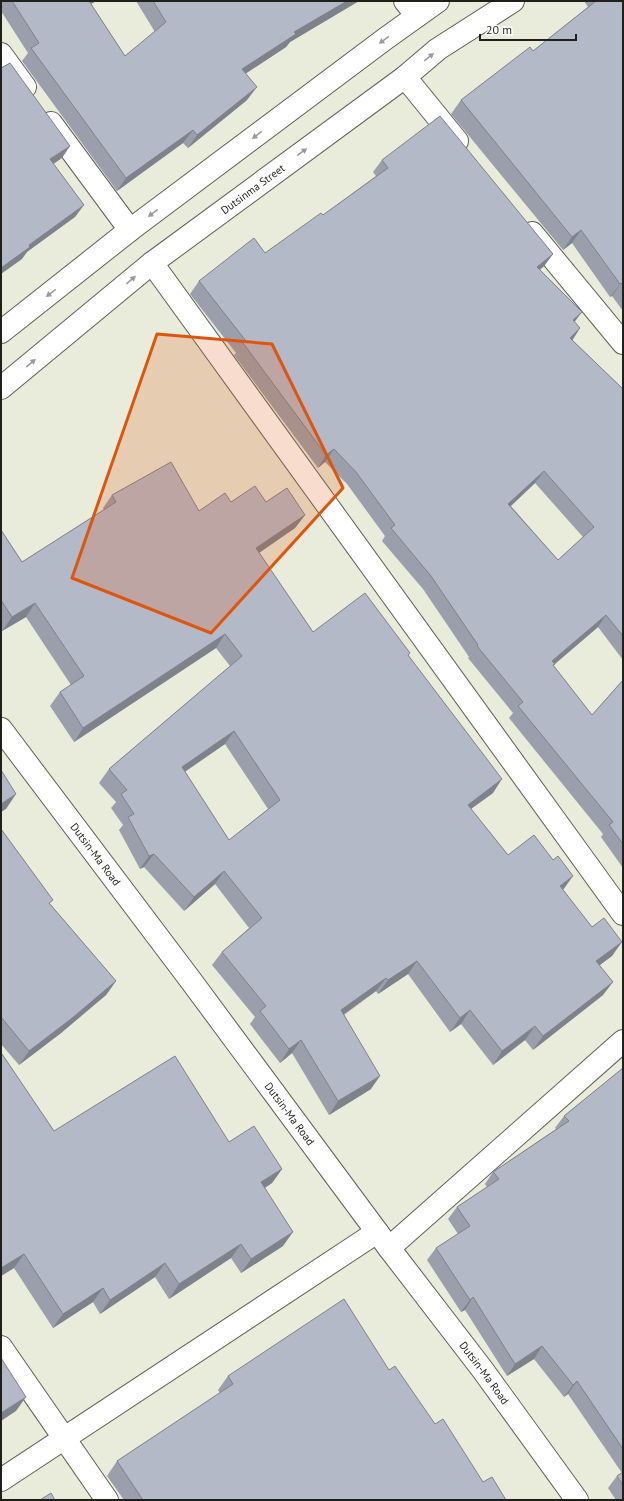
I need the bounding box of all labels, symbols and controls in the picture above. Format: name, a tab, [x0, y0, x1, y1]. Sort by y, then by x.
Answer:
scale bar	[480, 16, 576, 42]
text: 20 m	[486, 22, 512, 37]
one-way arrow	[378, 36, 389, 44]
one-way arrow	[423, 53, 434, 61]
one-way arrow	[252, 130, 263, 139]
one-way arrow	[297, 148, 308, 156]
street label: Dutsinma Street	[218, 161, 288, 217]
one-way arrow	[148, 208, 159, 217]
one-way arrow	[126, 276, 137, 285]
one-way arrow	[45, 288, 56, 297]
one-way arrow	[26, 359, 36, 368]
street label: Dutsin-Ma Road	[67, 820, 124, 888]
street label: Dutsin-Ma Road	[262, 1080, 318, 1148]
street label: Dutsin-Ma Road	[456, 1339, 512, 1407]

